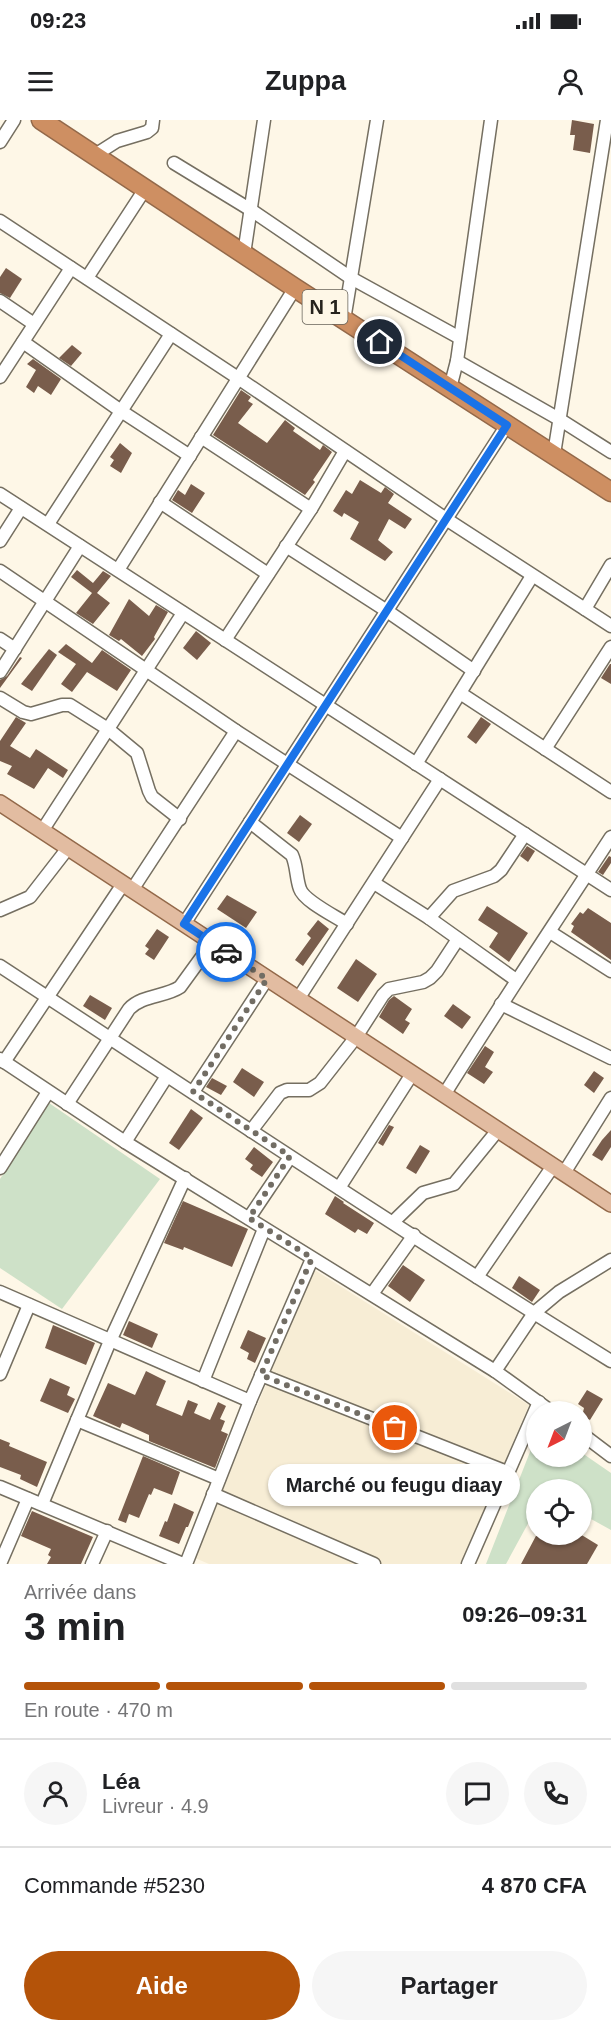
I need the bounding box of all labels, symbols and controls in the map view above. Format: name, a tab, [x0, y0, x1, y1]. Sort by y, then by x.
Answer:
text: 09:23	[30, 8, 86, 33]
icon: menu	[24, 65, 57, 98]
icon: person	[554, 65, 587, 98]
text: Zuppa	[265, 66, 346, 96]
road number: N 1	[302, 290, 348, 324]
pin	[354, 316, 405, 367]
icon: home	[363, 325, 396, 358]
courier	[196, 922, 256, 982]
icon: car	[210, 936, 243, 969]
north arrow	[526, 1401, 592, 1467]
map controls	[526, 1401, 592, 1545]
pin	[369, 1402, 420, 1453]
icon: bag	[378, 1411, 411, 1444]
callout: Marché ou feugu diaay	[269, 1464, 521, 1506]
text: Marché ou feugu diaay	[286, 1474, 502, 1496]
button: locate	[526, 1479, 592, 1545]
text: Arrivée dans	[24, 1581, 136, 1603]
text: 09:26–09:31	[462, 1602, 587, 1627]
text: 3 min	[24, 1605, 126, 1648]
text: En route · 470 m	[24, 1699, 173, 1721]
button: person	[24, 1762, 87, 1825]
button: chat	[446, 1762, 509, 1825]
button: phone	[524, 1762, 587, 1825]
text: Léa	[102, 1769, 140, 1794]
text: Livreur · 4.9	[102, 1795, 209, 1817]
text: Commande #5230	[24, 1873, 205, 1898]
text: 4 870 CFA	[482, 1873, 587, 1898]
button: Aide	[24, 1951, 300, 2020]
button: Partager	[312, 1951, 587, 2020]

